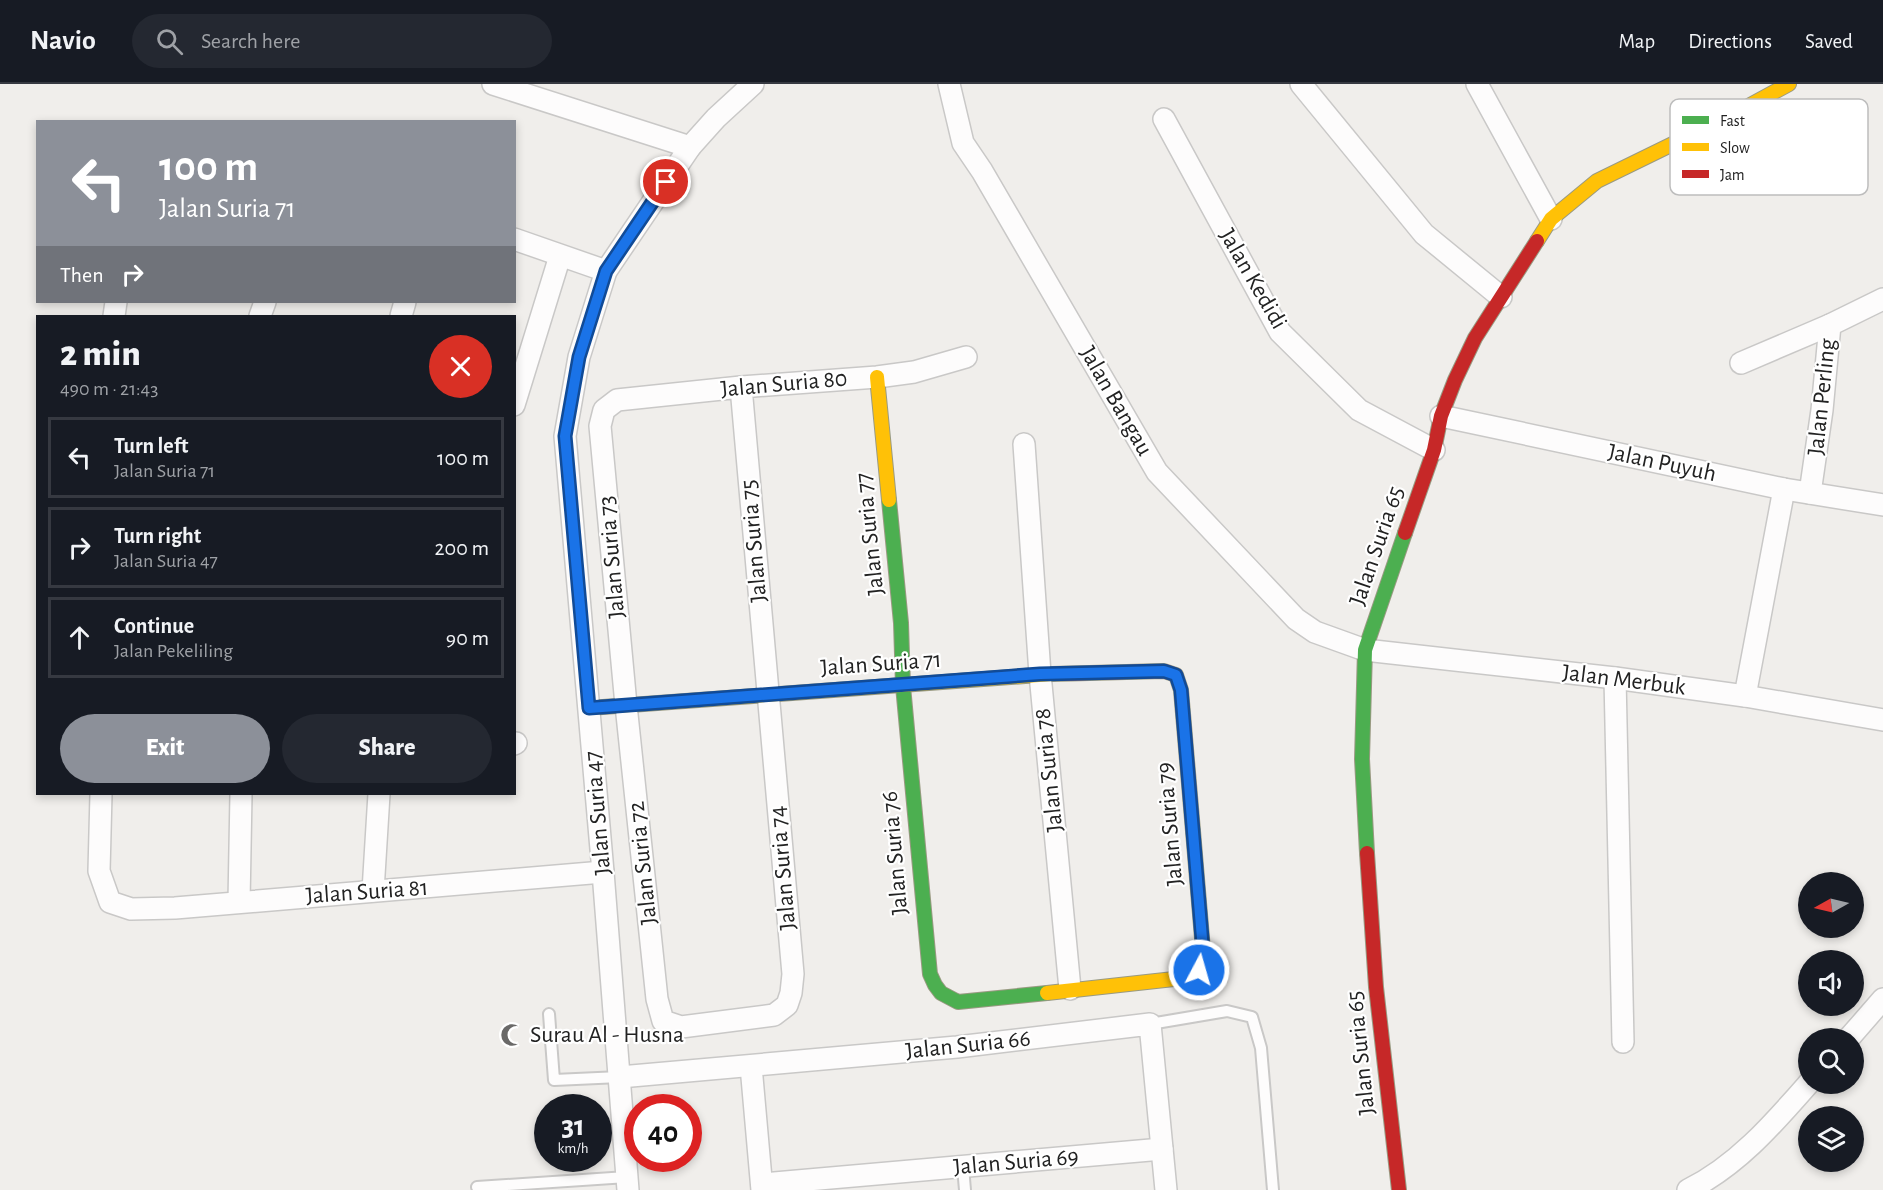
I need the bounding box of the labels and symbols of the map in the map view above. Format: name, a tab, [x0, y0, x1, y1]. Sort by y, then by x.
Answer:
legend	[1670, 99, 1868, 195]
text: Fast	[1720, 113, 1745, 129]
text: Slow	[1720, 140, 1750, 156]
pin	[640, 156, 691, 207]
text: Jam	[1720, 167, 1745, 183]
street label: Jalan Kedidi	[1215, 225, 1291, 333]
street label: Jalan Perling	[1804, 337, 1840, 457]
street label: Jalan Bangau	[1075, 342, 1157, 460]
street label: Jalan Suria 80	[720, 367, 848, 401]
street label: Jalan Puyuh	[1606, 440, 1718, 486]
street label: Jalan Suria 77	[852, 472, 888, 596]
street label: Jalan Suria 75	[737, 479, 771, 603]
street label: Jalan Suria 65	[1345, 483, 1409, 609]
street label: Jalan Suria 73	[595, 495, 629, 619]
street label: Jalan Suria 71	[820, 648, 942, 680]
street label: Jalan Merbuk	[1561, 661, 1687, 699]
street label: Jalan Suria 78	[1031, 707, 1067, 833]
street label: Jalan Suria 47	[581, 750, 615, 876]
street label: Jalan Suria 79	[1153, 761, 1187, 887]
street label: Jalan Suria 76	[878, 790, 912, 916]
street label: Jalan Suria 72	[625, 800, 661, 926]
street label: Jalan Suria 74	[766, 805, 800, 931]
north arrow	[1798, 872, 1864, 938]
street label: Jalan Suria 81	[305, 876, 429, 908]
position arrow	[1167, 938, 1231, 1002]
street label: Jalan Suria 65	[1343, 990, 1379, 1116]
mosque icon: Surau Al - Husna	[499, 1022, 525, 1048]
place label: Surau Al - Husna	[530, 1023, 684, 1047]
street label: Jalan Suria 66	[904, 1026, 1032, 1064]
speed limit sign: 40	[624, 1094, 702, 1172]
street label: Jalan Suria 69	[952, 1145, 1080, 1179]

